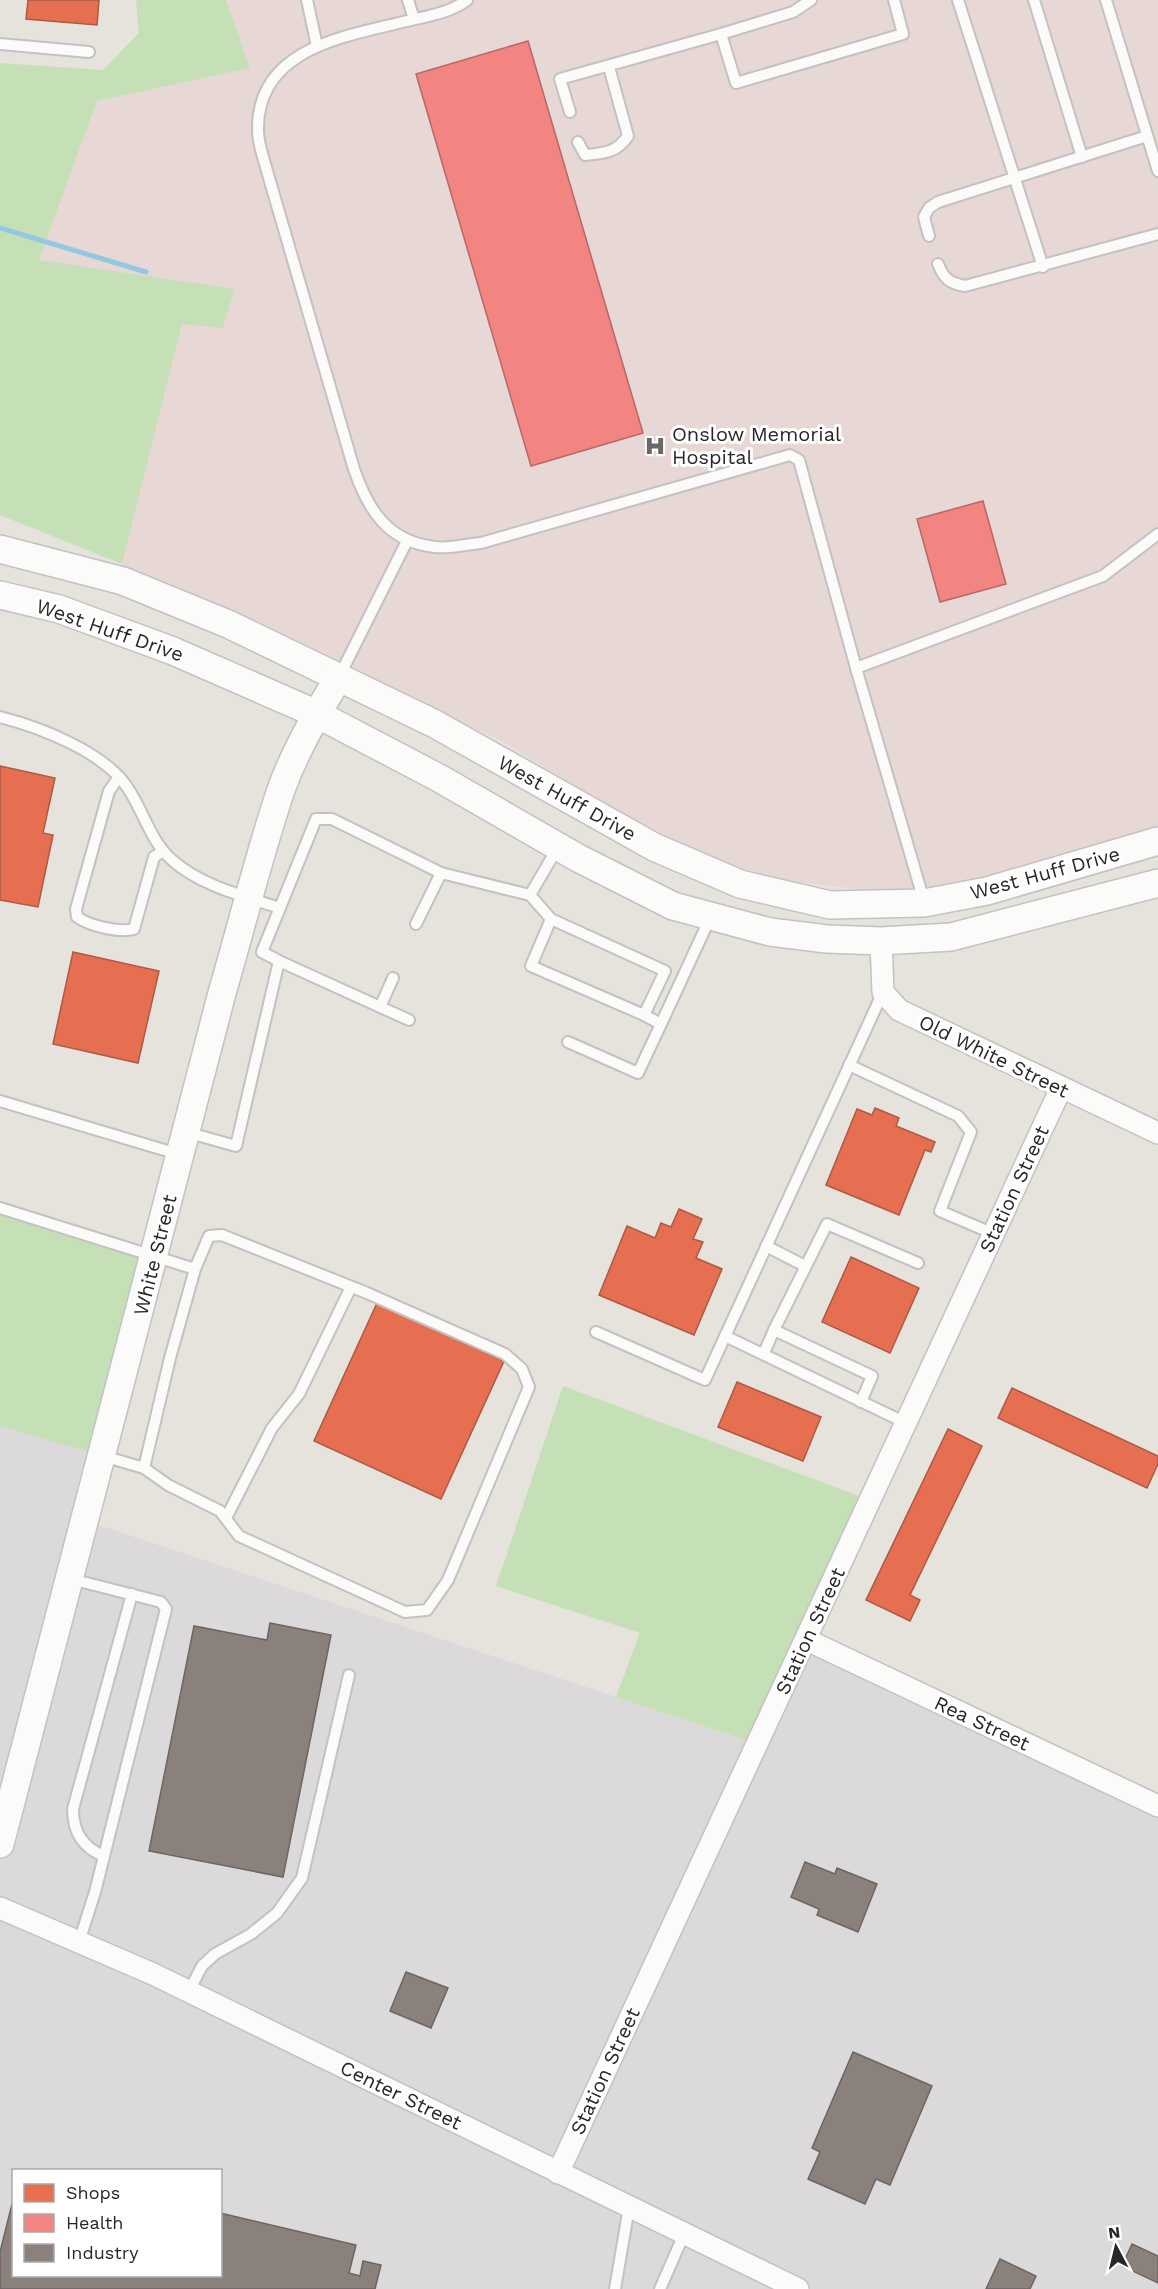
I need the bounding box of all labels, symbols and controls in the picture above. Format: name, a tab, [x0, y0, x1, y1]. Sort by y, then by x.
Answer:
place label: Onslow Memorial Hospital	[672, 422, 841, 469]
hospital icon: Onslow Memorial Hospital	[643, 434, 667, 458]
street label: West Huff Drive	[33, 594, 187, 666]
street label: West Huff Drive	[494, 750, 640, 846]
street label: West Huff Drive	[967, 841, 1123, 905]
street label: Old White Street	[915, 1009, 1073, 1103]
street label: Station Street	[974, 1121, 1054, 1256]
street label: White Street	[128, 1191, 182, 1318]
street label: Station Street	[770, 1563, 850, 1698]
street label: Rea Street	[931, 1690, 1034, 1756]
street label: Station Street	[565, 2003, 645, 2138]
street label: Center Street	[336, 2055, 466, 2135]
legend	[12, 2169, 222, 2277]
text: Shops	[66, 2182, 120, 2203]
text: Health	[66, 2212, 123, 2233]
north arrow	[1086, 2217, 1146, 2277]
text: N	[1107, 2222, 1121, 2243]
text: Industry	[66, 2242, 139, 2263]

